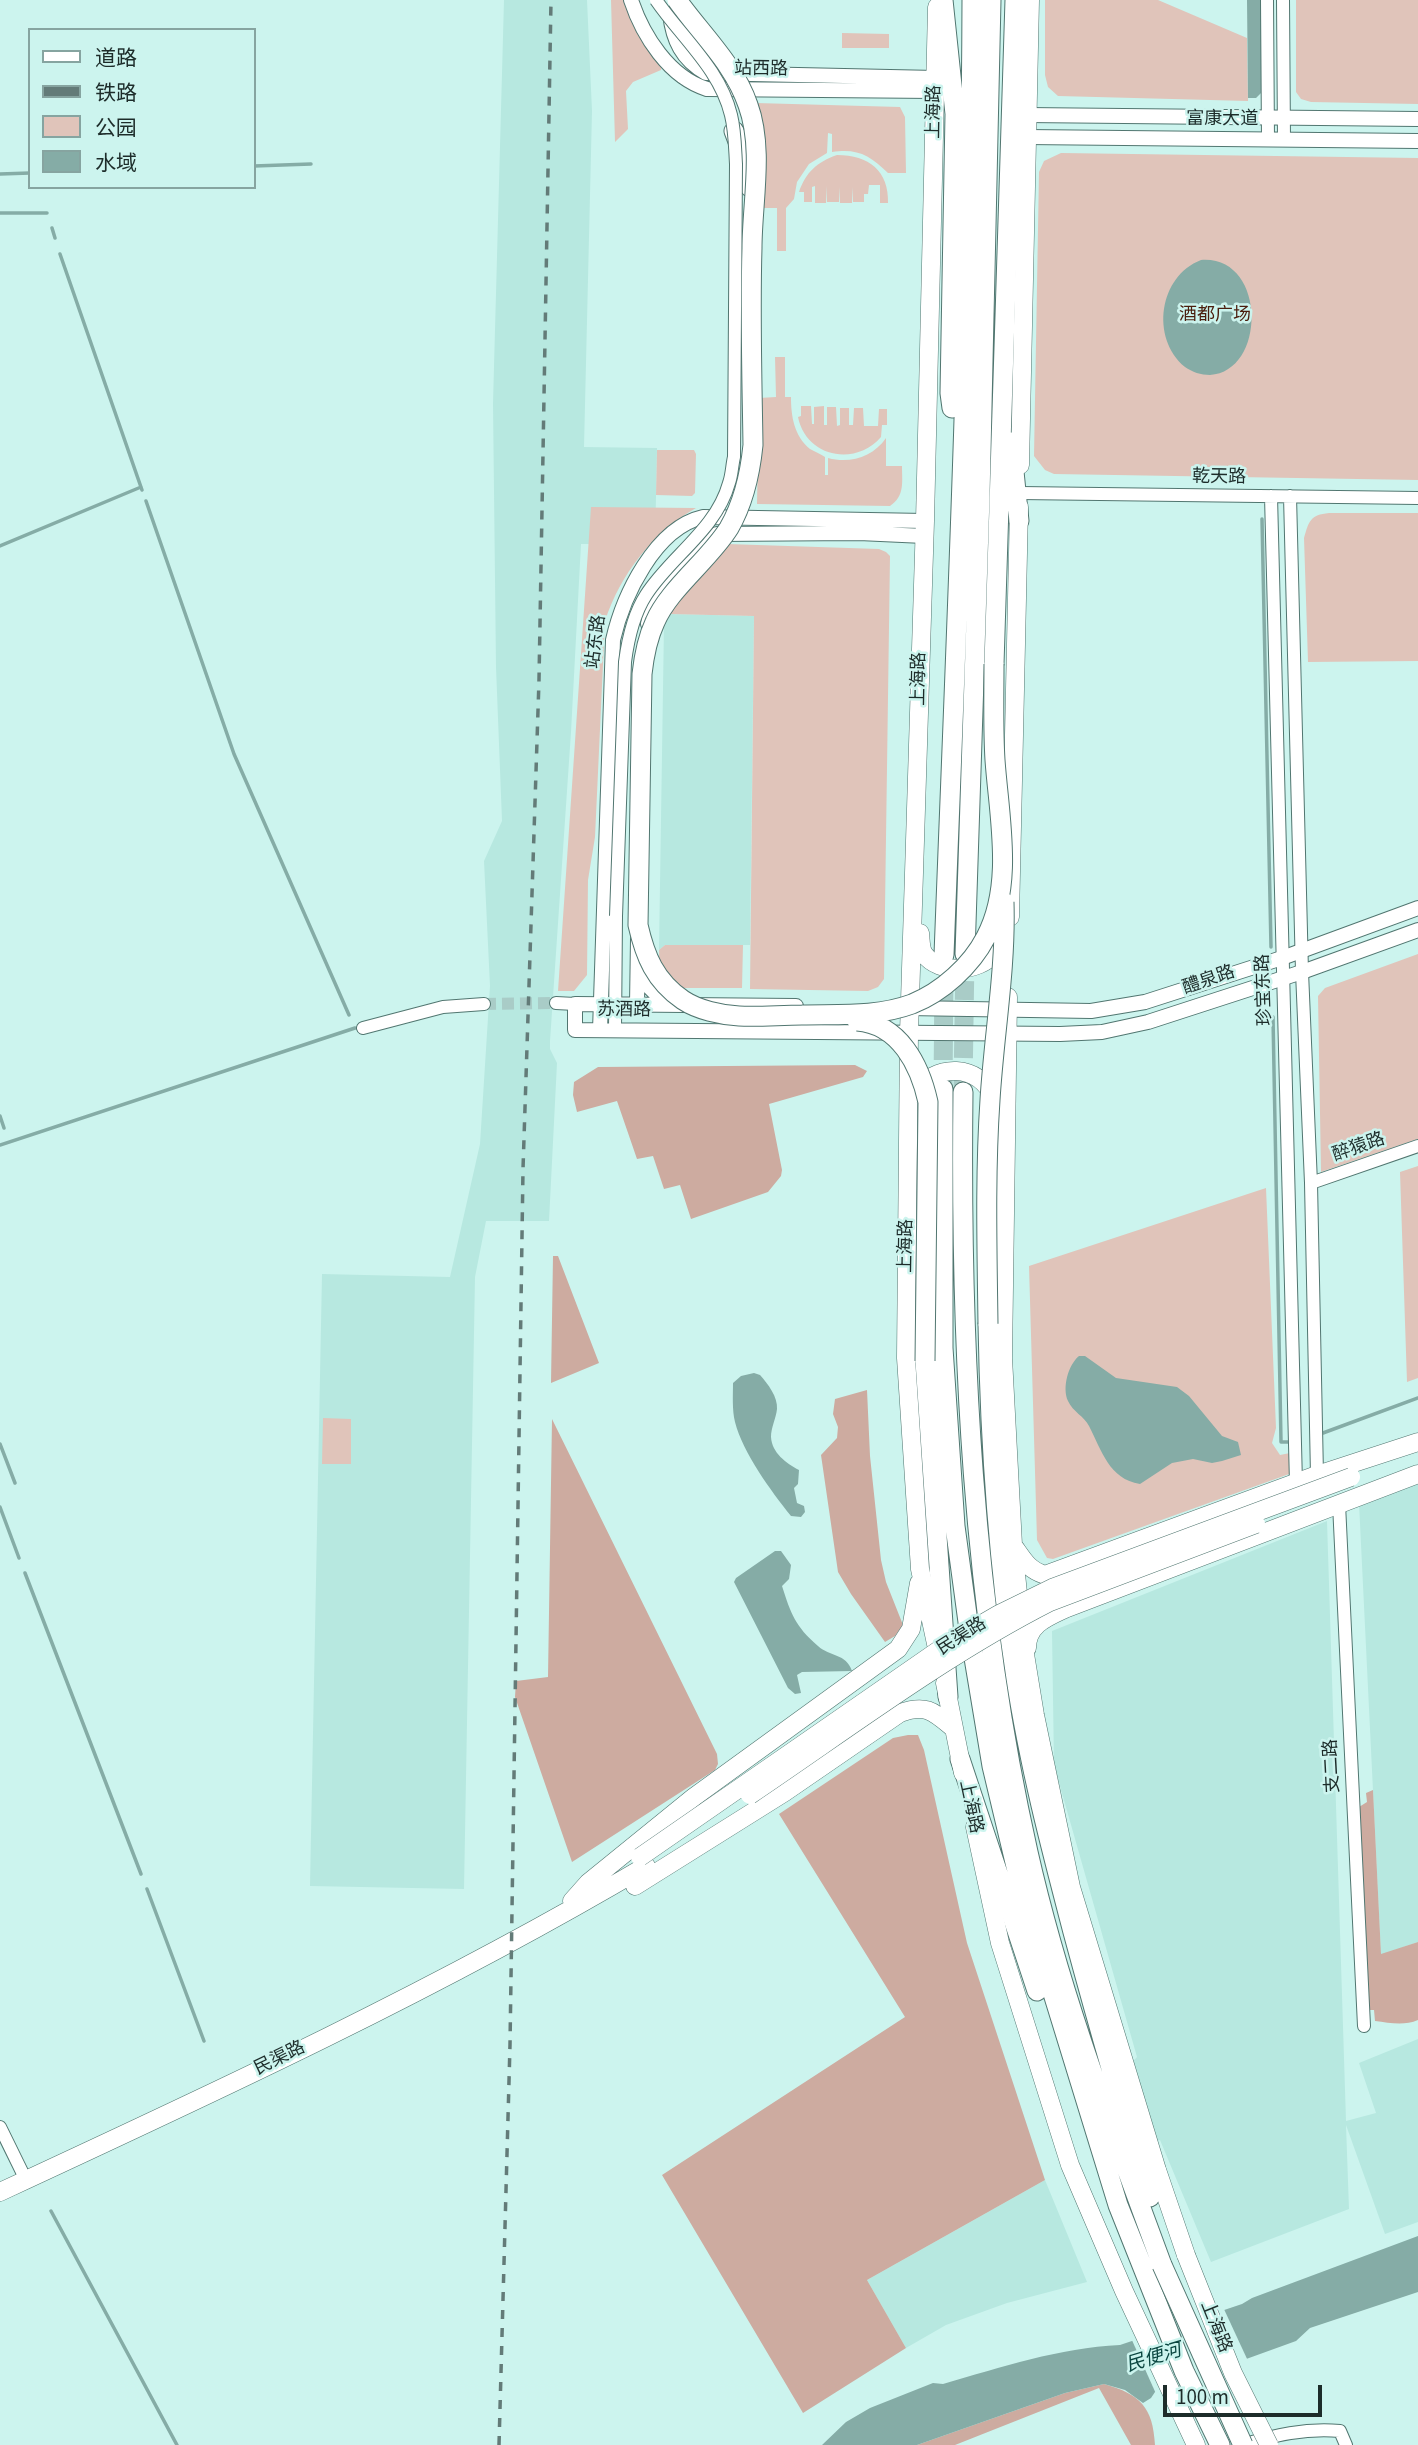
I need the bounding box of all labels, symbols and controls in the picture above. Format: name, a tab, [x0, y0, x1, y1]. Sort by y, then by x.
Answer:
legend	[28, 28, 256, 189]
text: 道路	[95, 43, 137, 73]
street label: 站西路	[734, 59, 788, 81]
text: 铁路	[95, 78, 137, 108]
street label: 上海路	[924, 85, 946, 139]
street label: 富康大道	[1186, 109, 1258, 131]
text: 公园	[95, 113, 137, 143]
text: 水域	[95, 148, 137, 178]
park label: 酒都广场	[1179, 305, 1251, 327]
street label: 乾天路	[1192, 467, 1246, 489]
street label: 站东路	[583, 614, 611, 670]
street label: 上海路	[909, 652, 931, 706]
street label: 珍宝东路	[1253, 954, 1277, 1026]
street label: 醴泉路	[1180, 962, 1238, 1000]
street label: 苏酒路	[597, 1000, 651, 1022]
street label: 醉猿路	[1330, 1129, 1388, 1167]
street label: 上海路	[896, 1219, 918, 1273]
street label: 民渠路	[933, 1614, 991, 1660]
street label: 支二路	[1321, 1738, 1345, 1794]
street label: 上海路	[954, 1778, 986, 1836]
street label: 民渠路	[251, 2037, 309, 2081]
street label: 上海路	[1195, 2298, 1235, 2356]
water label: 民便河	[1123, 2340, 1185, 2378]
scale bar	[1166, 2372, 1325, 2416]
text: 100 m	[1176, 2382, 1229, 2412]

